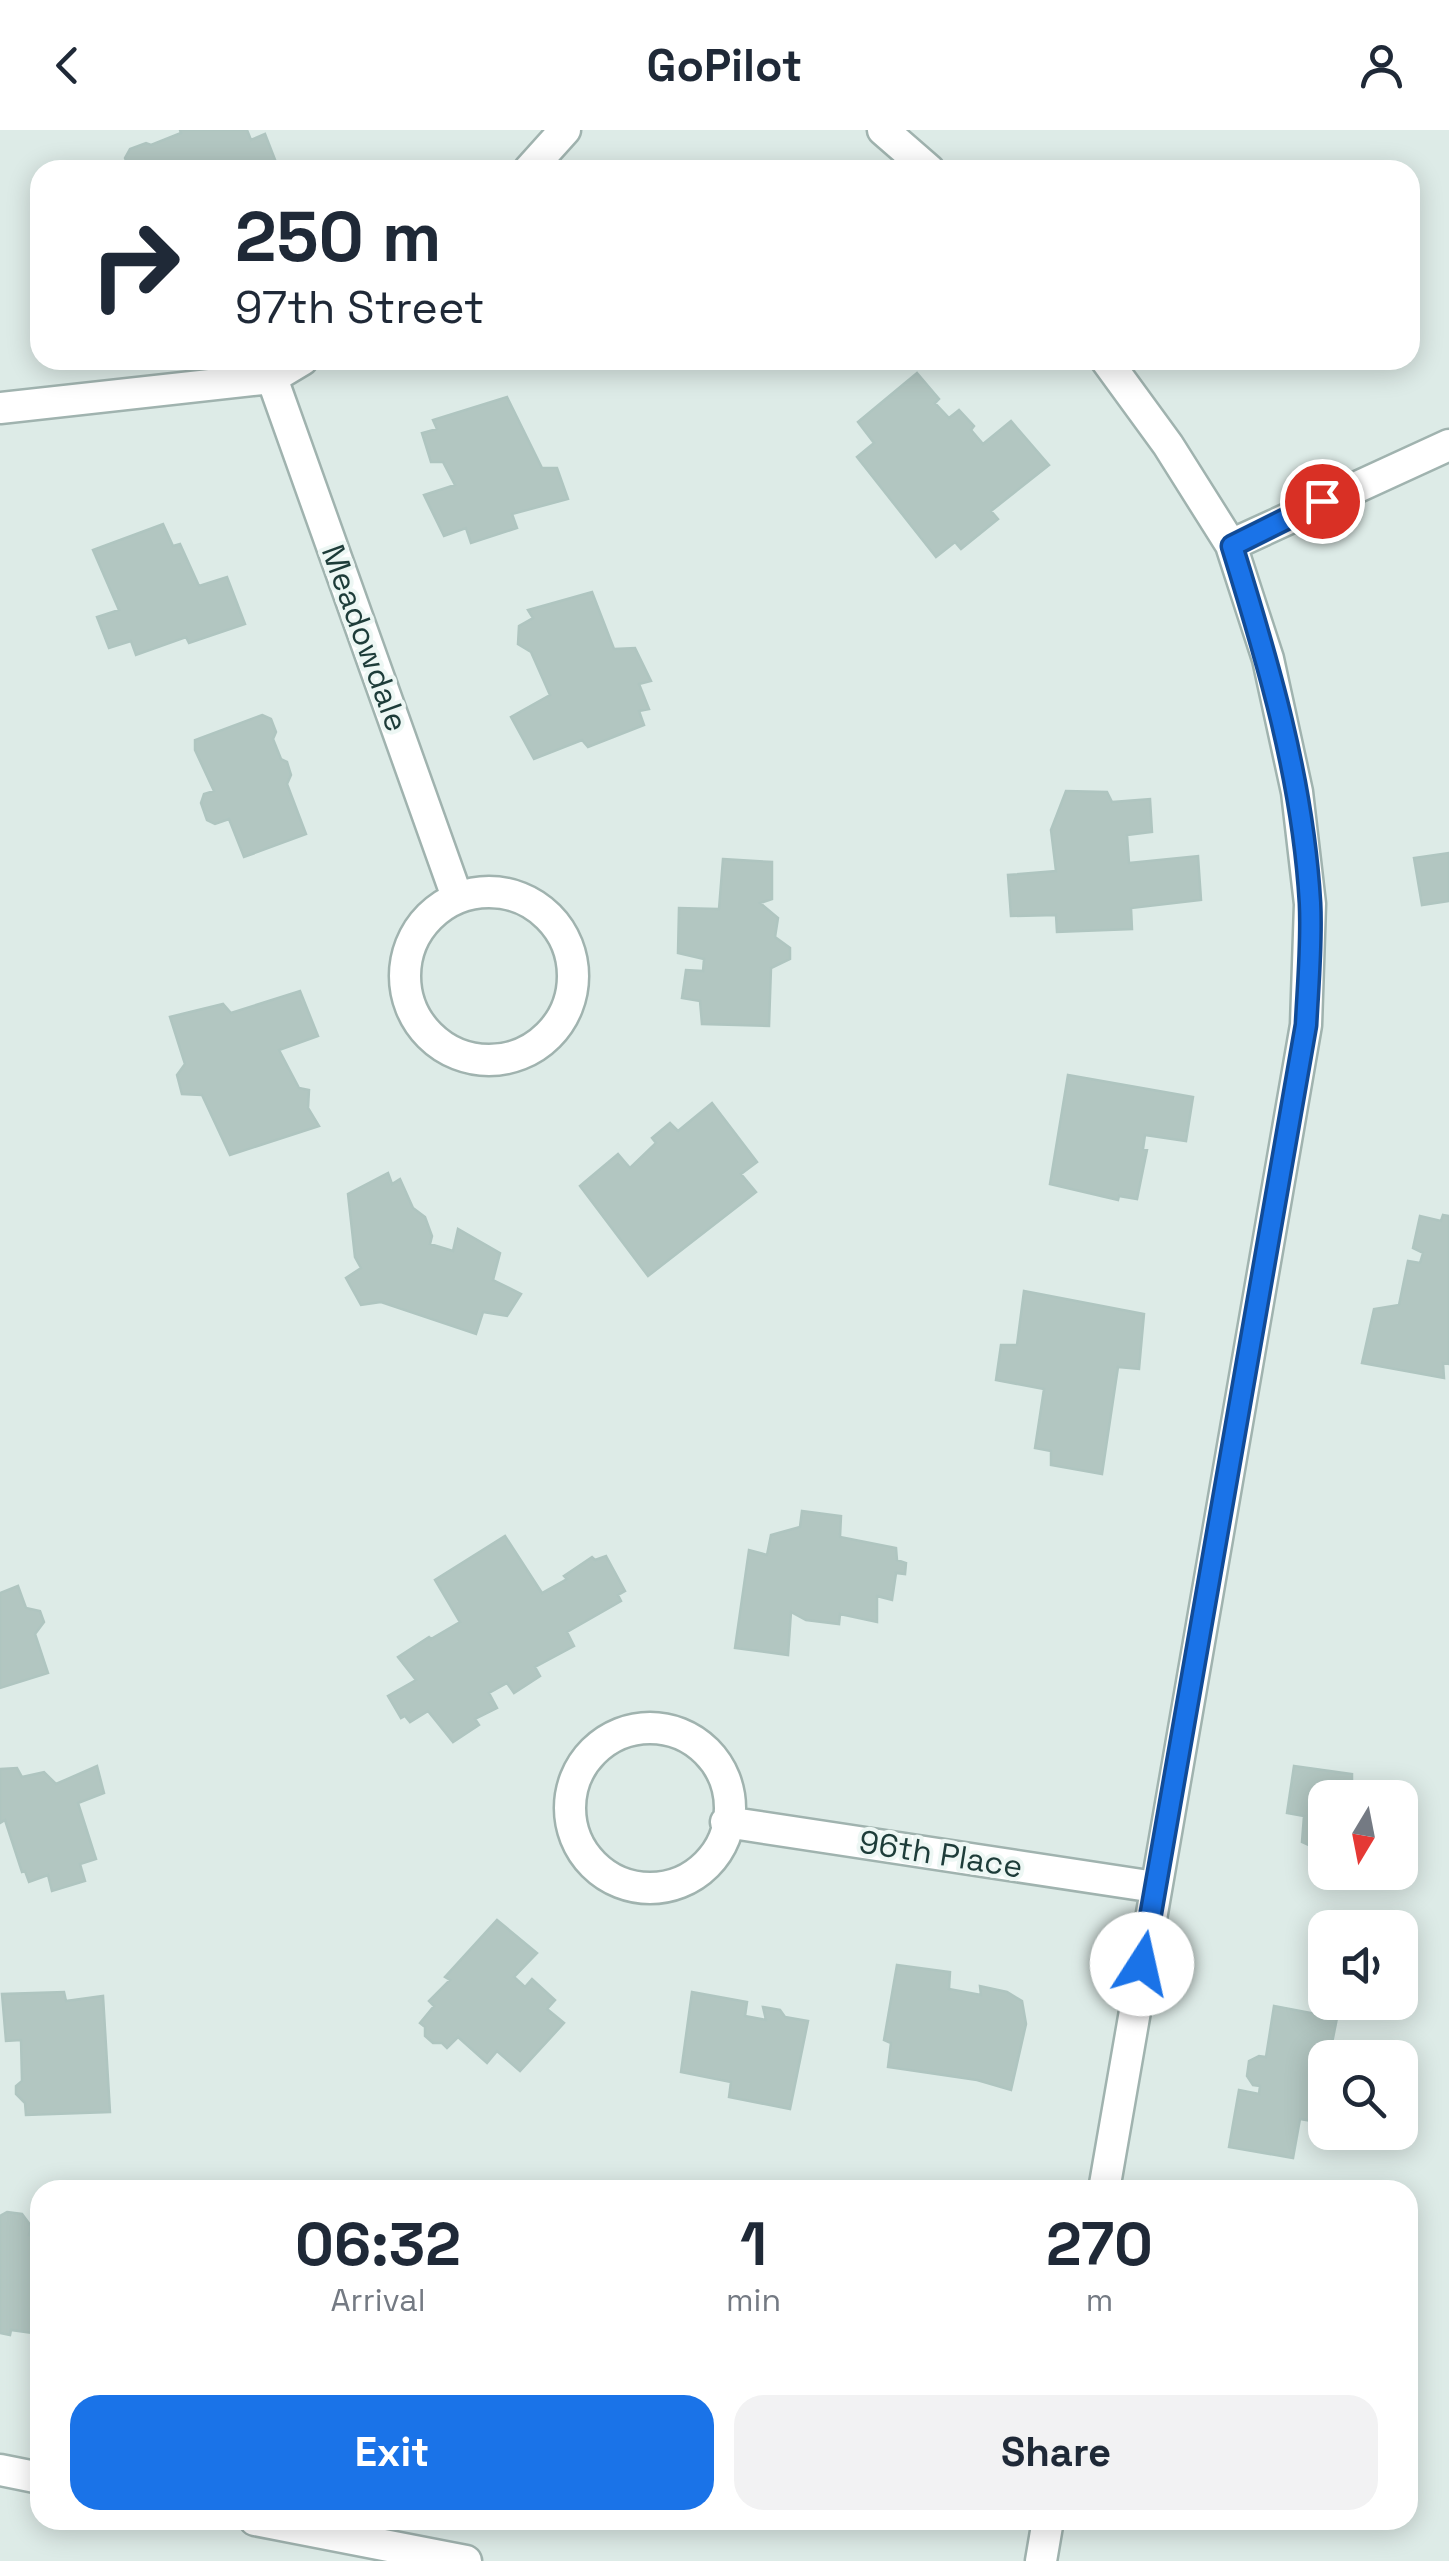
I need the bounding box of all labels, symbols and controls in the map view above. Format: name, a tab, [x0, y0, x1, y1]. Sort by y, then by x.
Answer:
text: GoPilot	[647, 37, 802, 94]
icon: back	[40, 38, 95, 93]
icon: person	[1354, 38, 1409, 93]
text: 250 m	[235, 192, 442, 281]
icon: right	[70, 200, 200, 330]
text: 97th Street	[235, 279, 484, 336]
pin	[1280, 459, 1365, 544]
icon: arrive	[1295, 474, 1350, 529]
street label: Meadowdale	[313, 539, 417, 737]
north arrow	[1308, 1780, 1418, 1890]
map controls	[1308, 1780, 1418, 2150]
street label: 96th Place	[856, 1821, 1026, 1887]
button: sound	[1308, 1910, 1418, 2020]
position arrow	[1090, 1912, 1194, 2016]
button: search	[1308, 2040, 1418, 2150]
text: 06:32	[295, 2206, 461, 2283]
text: 1	[740, 2206, 767, 2283]
text: 270	[1046, 2206, 1153, 2283]
text: Arrival	[330, 2280, 426, 2320]
text: min	[726, 2280, 781, 2320]
text: m	[1086, 2280, 1113, 2320]
button: Exit	[70, 2395, 714, 2510]
button: Share	[734, 2395, 1378, 2510]

